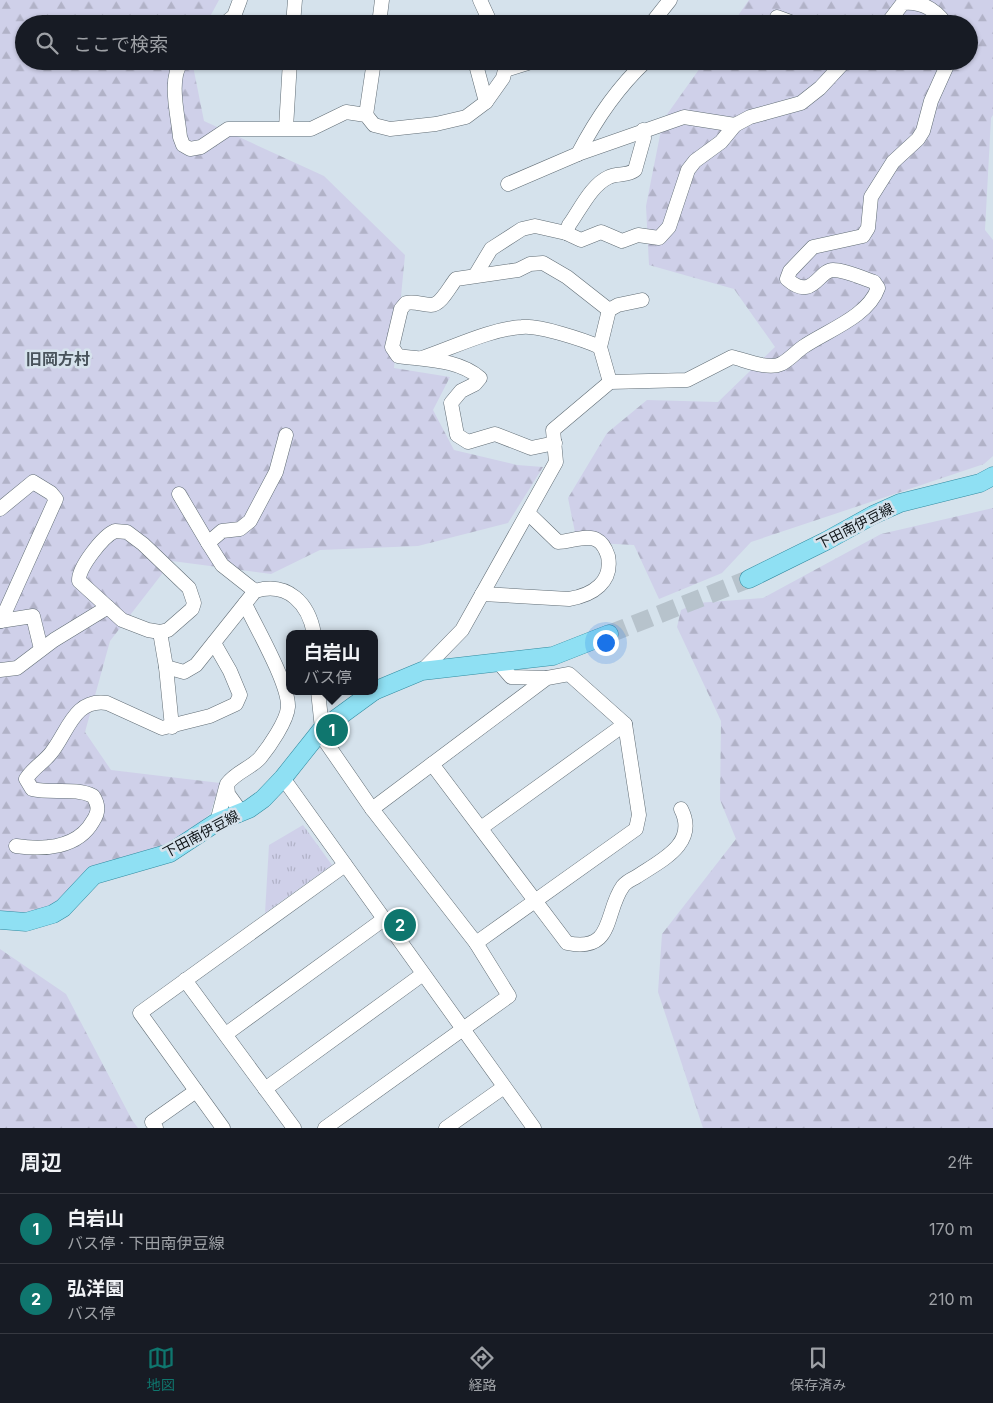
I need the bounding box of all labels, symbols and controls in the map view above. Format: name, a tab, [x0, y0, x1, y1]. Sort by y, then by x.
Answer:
search box	[15, 15, 978, 70]
icon: search	[33, 29, 61, 57]
text: ここで検索	[73, 33, 168, 56]
district label: 旧岡方村	[26, 349, 90, 369]
street label: 下田南伊豆線	[813, 499, 896, 552]
popup	[286, 630, 378, 695]
your location	[593, 630, 619, 656]
text: 白岩山	[303, 641, 361, 664]
text: バス停	[303, 667, 352, 687]
pin: 1	[316, 711, 348, 749]
street label: 下田南伊豆線	[160, 806, 242, 861]
pin: 2	[384, 906, 416, 944]
text: 周辺	[20, 1150, 62, 1175]
text: 2件	[947, 1152, 973, 1172]
text: 白岩山	[67, 1207, 124, 1230]
text: 1	[33, 1219, 39, 1239]
text: 170 m	[929, 1219, 973, 1239]
text: バス停 · 下田南伊豆線	[67, 1233, 225, 1253]
text: 弘洋園	[67, 1277, 124, 1300]
text: 2	[31, 1289, 41, 1309]
text: 210 m	[928, 1289, 973, 1309]
text: バス停	[67, 1303, 115, 1323]
tab: 地図	[147, 1344, 175, 1394]
tab: 経路	[468, 1344, 496, 1394]
tab: 保存済み	[790, 1344, 846, 1394]

